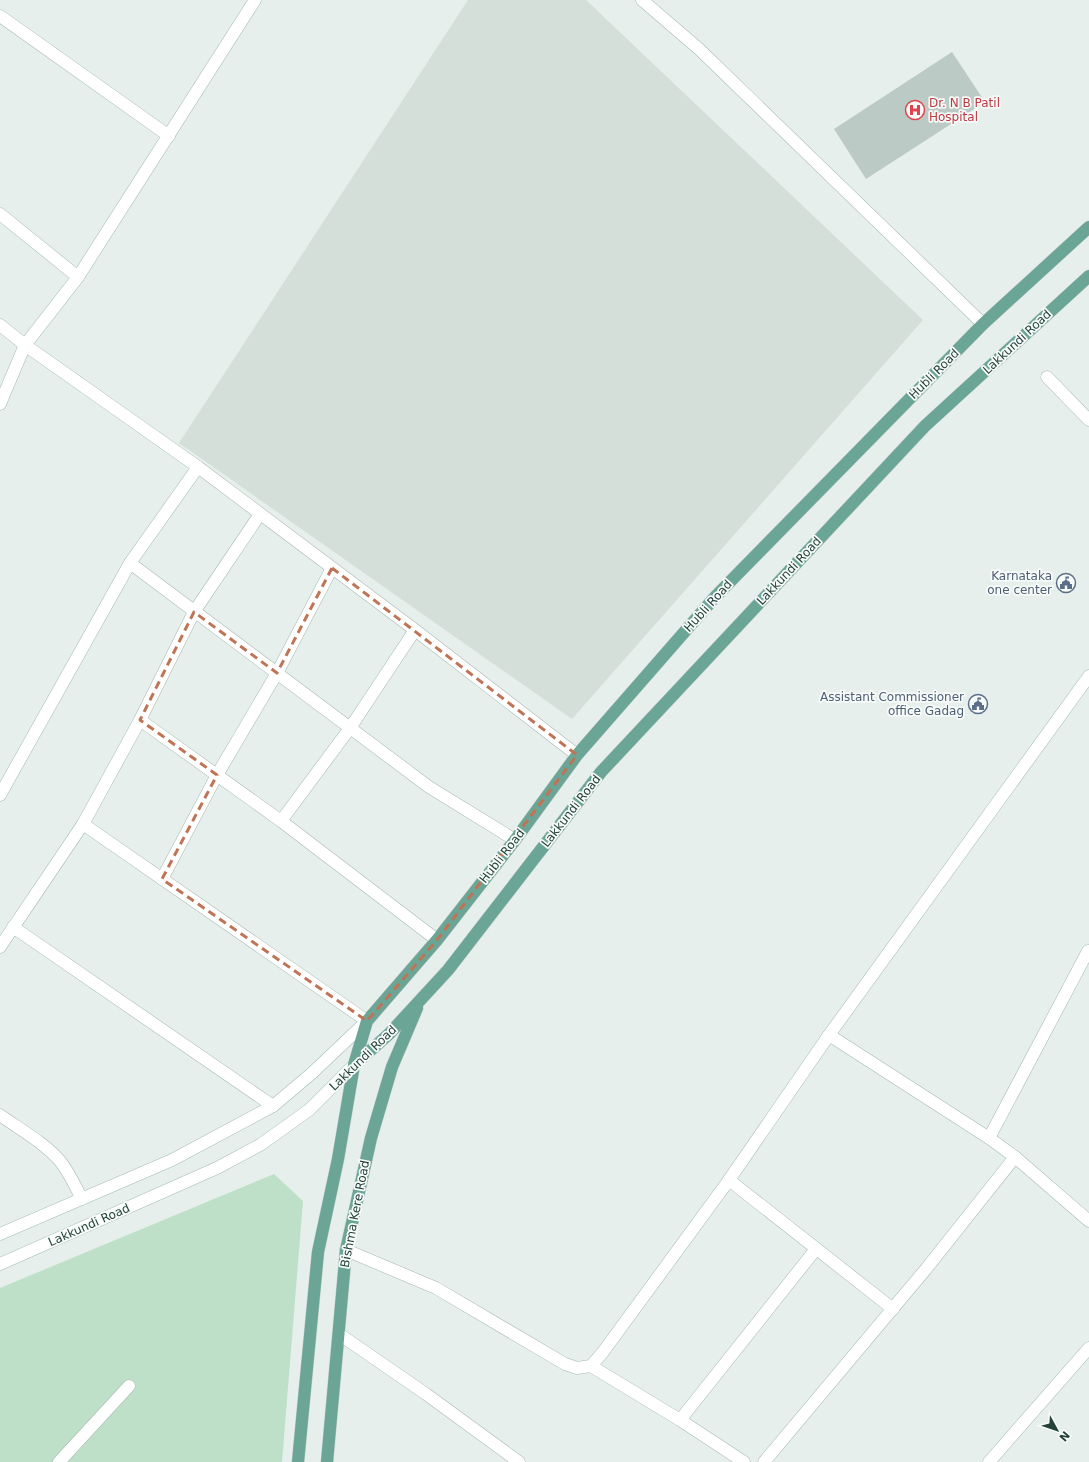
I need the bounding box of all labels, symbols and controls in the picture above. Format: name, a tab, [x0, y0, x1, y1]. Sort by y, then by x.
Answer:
place label: Dr. N B Patil Hospital	[929, 96, 1000, 124]
hospital icon: Dr. N B Patil Hospital	[904, 99, 926, 121]
street label: Lakkundi Road	[980, 307, 1054, 377]
street label: Hubli Road	[906, 346, 962, 402]
street label: Lakkundi Road	[754, 534, 824, 608]
place label: Karnataka one center	[987, 569, 1052, 597]
public building icon: Karnataka one center	[1055, 572, 1077, 594]
street label: Hubli Road	[681, 577, 735, 635]
place label: Assistant Commissioner office Gadag	[820, 690, 964, 718]
public building icon: Assistant Commissioner office Gadag	[967, 693, 989, 715]
street label: Lakkundi Road	[539, 772, 603, 850]
street label: Hubli Road	[477, 826, 527, 886]
street label: Lakkundi Road	[327, 1023, 399, 1093]
street label: Bishma Kere Road	[338, 1159, 372, 1269]
street label: Lakkundi Road	[46, 1201, 132, 1249]
north arrow	[1037, 1410, 1077, 1450]
text: N	[1056, 1428, 1072, 1444]

